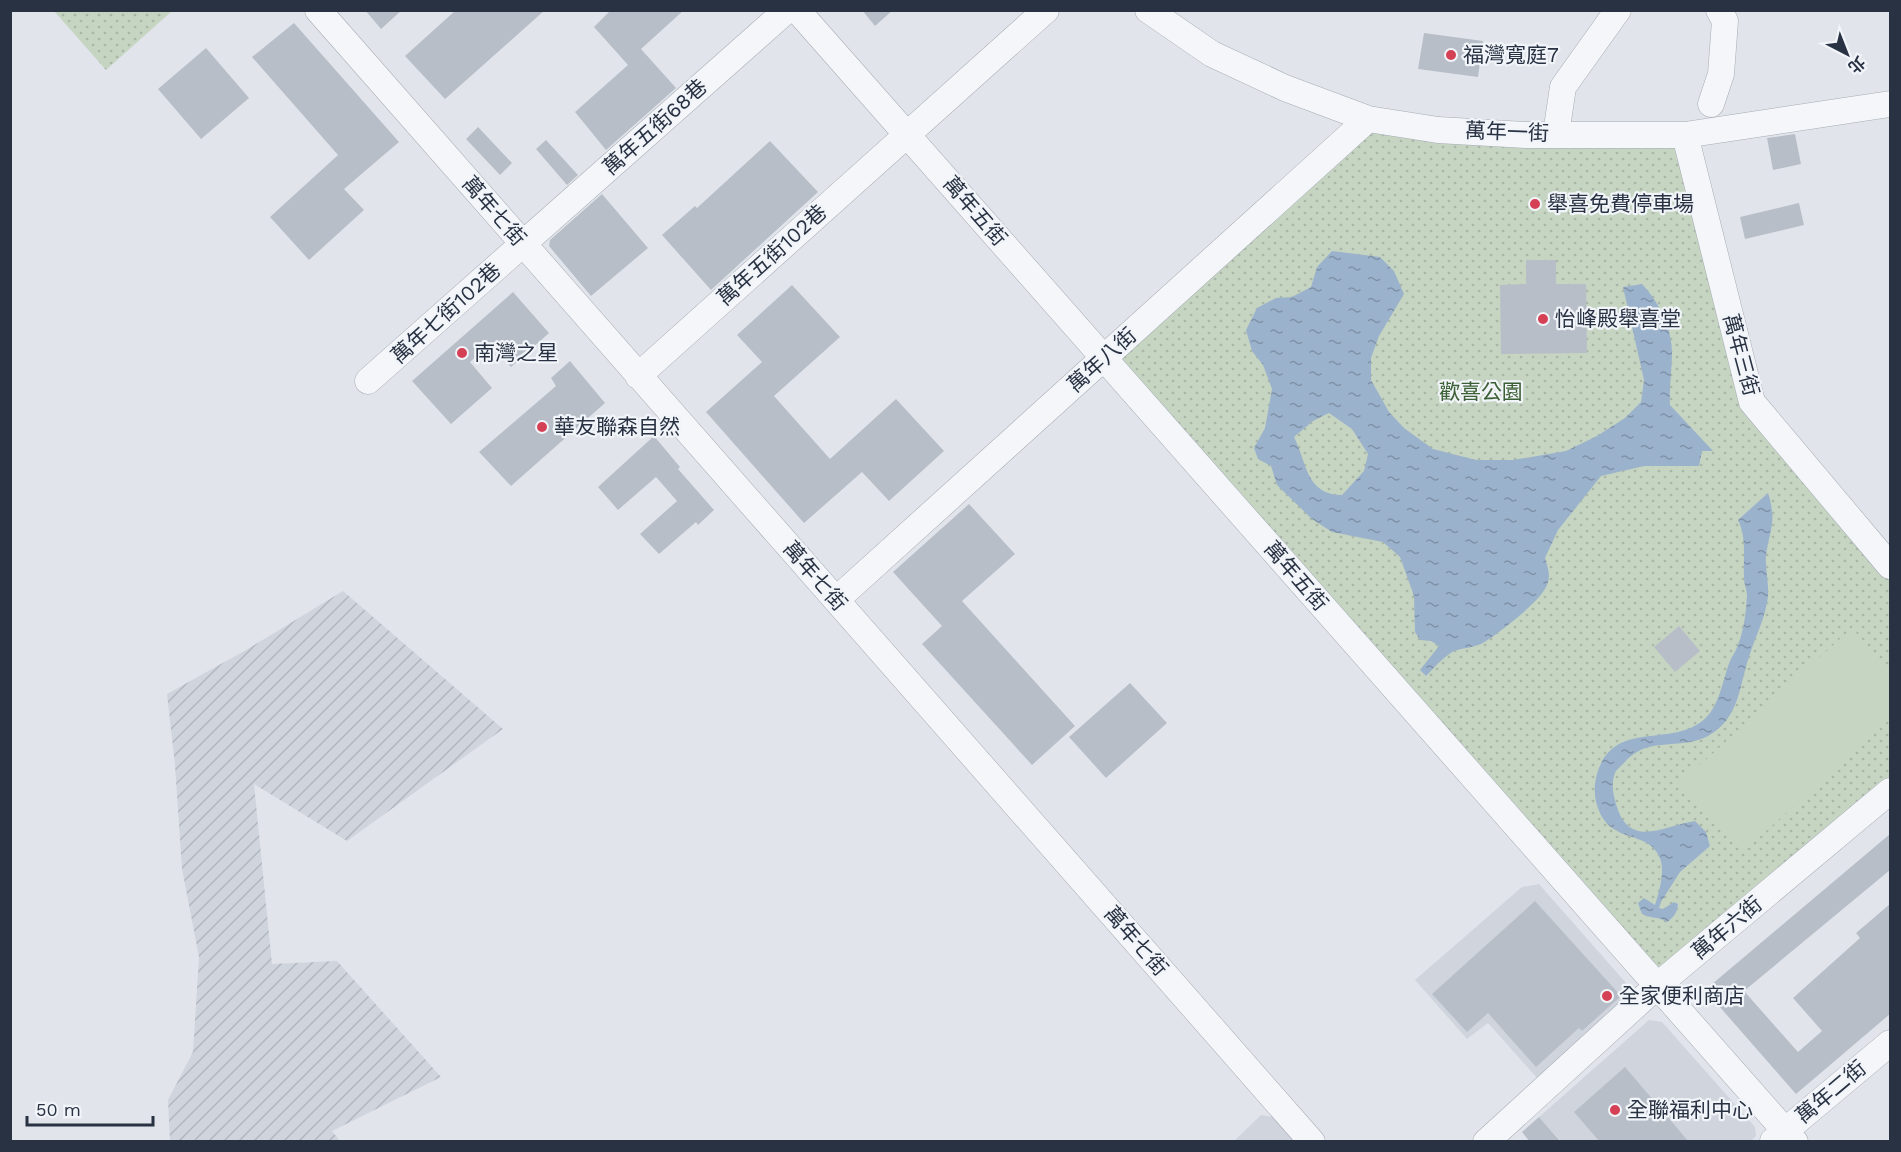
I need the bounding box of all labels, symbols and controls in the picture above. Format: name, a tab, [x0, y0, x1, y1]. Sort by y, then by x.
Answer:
north arrow	[1817, 24, 1877, 84]
place label: 福灣寬庭7	[1463, 42, 1559, 67]
marker: 福灣寬庭7	[1444, 48, 1458, 62]
text: 北	[1844, 52, 1869, 77]
street label: 萬年五街68巷	[598, 74, 712, 180]
street label: 萬年一街	[1465, 118, 1549, 145]
street label: 萬年七街	[457, 171, 531, 251]
street label: 萬年五街	[938, 171, 1012, 251]
place label: 舉喜免費停車場	[1547, 191, 1694, 216]
marker: 舉喜免費停車場	[1528, 197, 1542, 211]
street label: 萬年五街102巷	[712, 199, 831, 310]
street label: 萬年七街102巷	[386, 257, 505, 368]
place label: 怡峰殿舉喜堂	[1555, 306, 1681, 331]
street label: 萬年三街	[1719, 311, 1764, 399]
marker: 怡峰殿舉喜堂	[1536, 312, 1550, 326]
street label: 萬年八街	[1062, 322, 1141, 397]
place label: 南灣之星	[474, 340, 558, 365]
marker: 南灣之星	[455, 346, 469, 360]
park label: 歡喜公園	[1439, 379, 1523, 404]
place label: 華友聯森自然	[554, 414, 680, 439]
marker: 華友聯森自然	[535, 420, 549, 434]
street label: 萬年七街	[778, 536, 852, 616]
street label: 萬年五街	[1259, 536, 1333, 616]
street label: 萬年六街	[1686, 891, 1767, 964]
street label: 萬年七街	[1099, 901, 1173, 981]
place label: 全家便利商店	[1619, 983, 1745, 1008]
marker: 全家便利商店	[1600, 989, 1614, 1003]
street label: 萬年二街	[1790, 1055, 1871, 1128]
scale bar	[27, 1089, 153, 1127]
place label: 全聯福利中心	[1627, 1097, 1753, 1122]
text: 50 m	[36, 1099, 81, 1120]
marker: 全聯福利中心	[1608, 1103, 1622, 1117]

